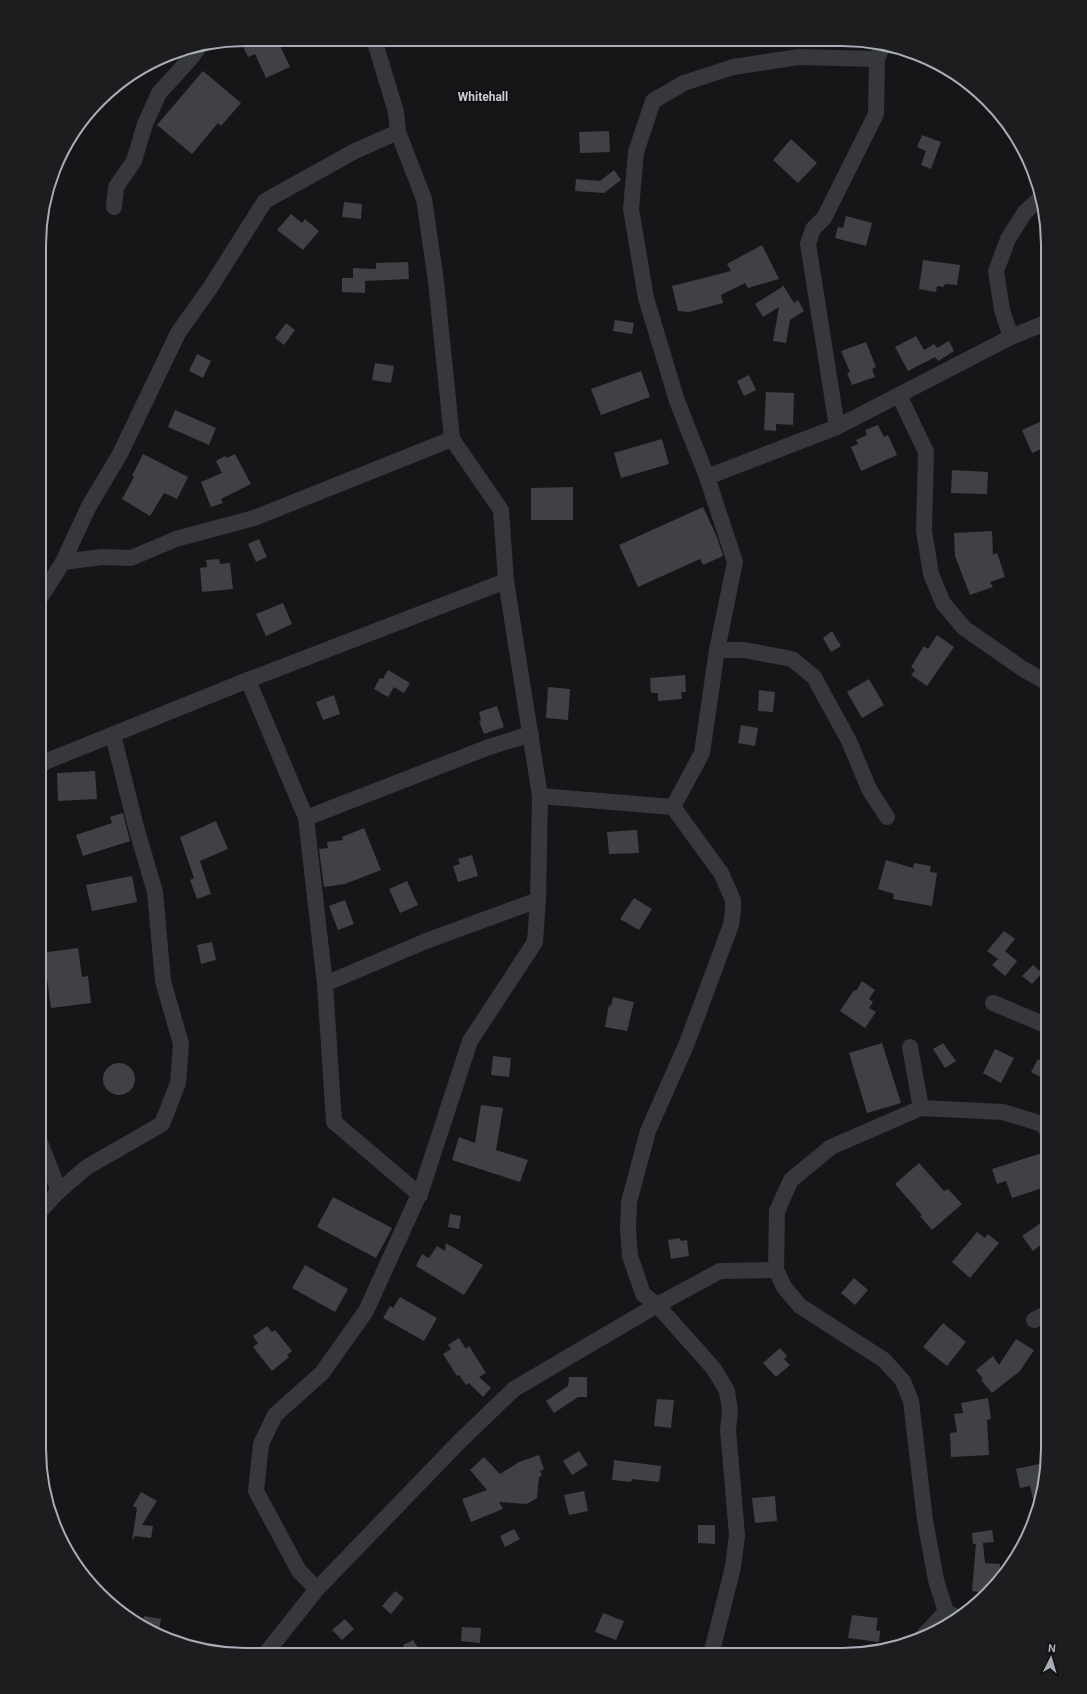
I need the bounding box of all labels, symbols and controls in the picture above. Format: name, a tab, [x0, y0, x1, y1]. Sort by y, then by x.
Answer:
district label: Whitehall	[458, 90, 508, 104]
north arrow	[1031, 1638, 1071, 1678]
text: N	[1047, 1642, 1056, 1655]

